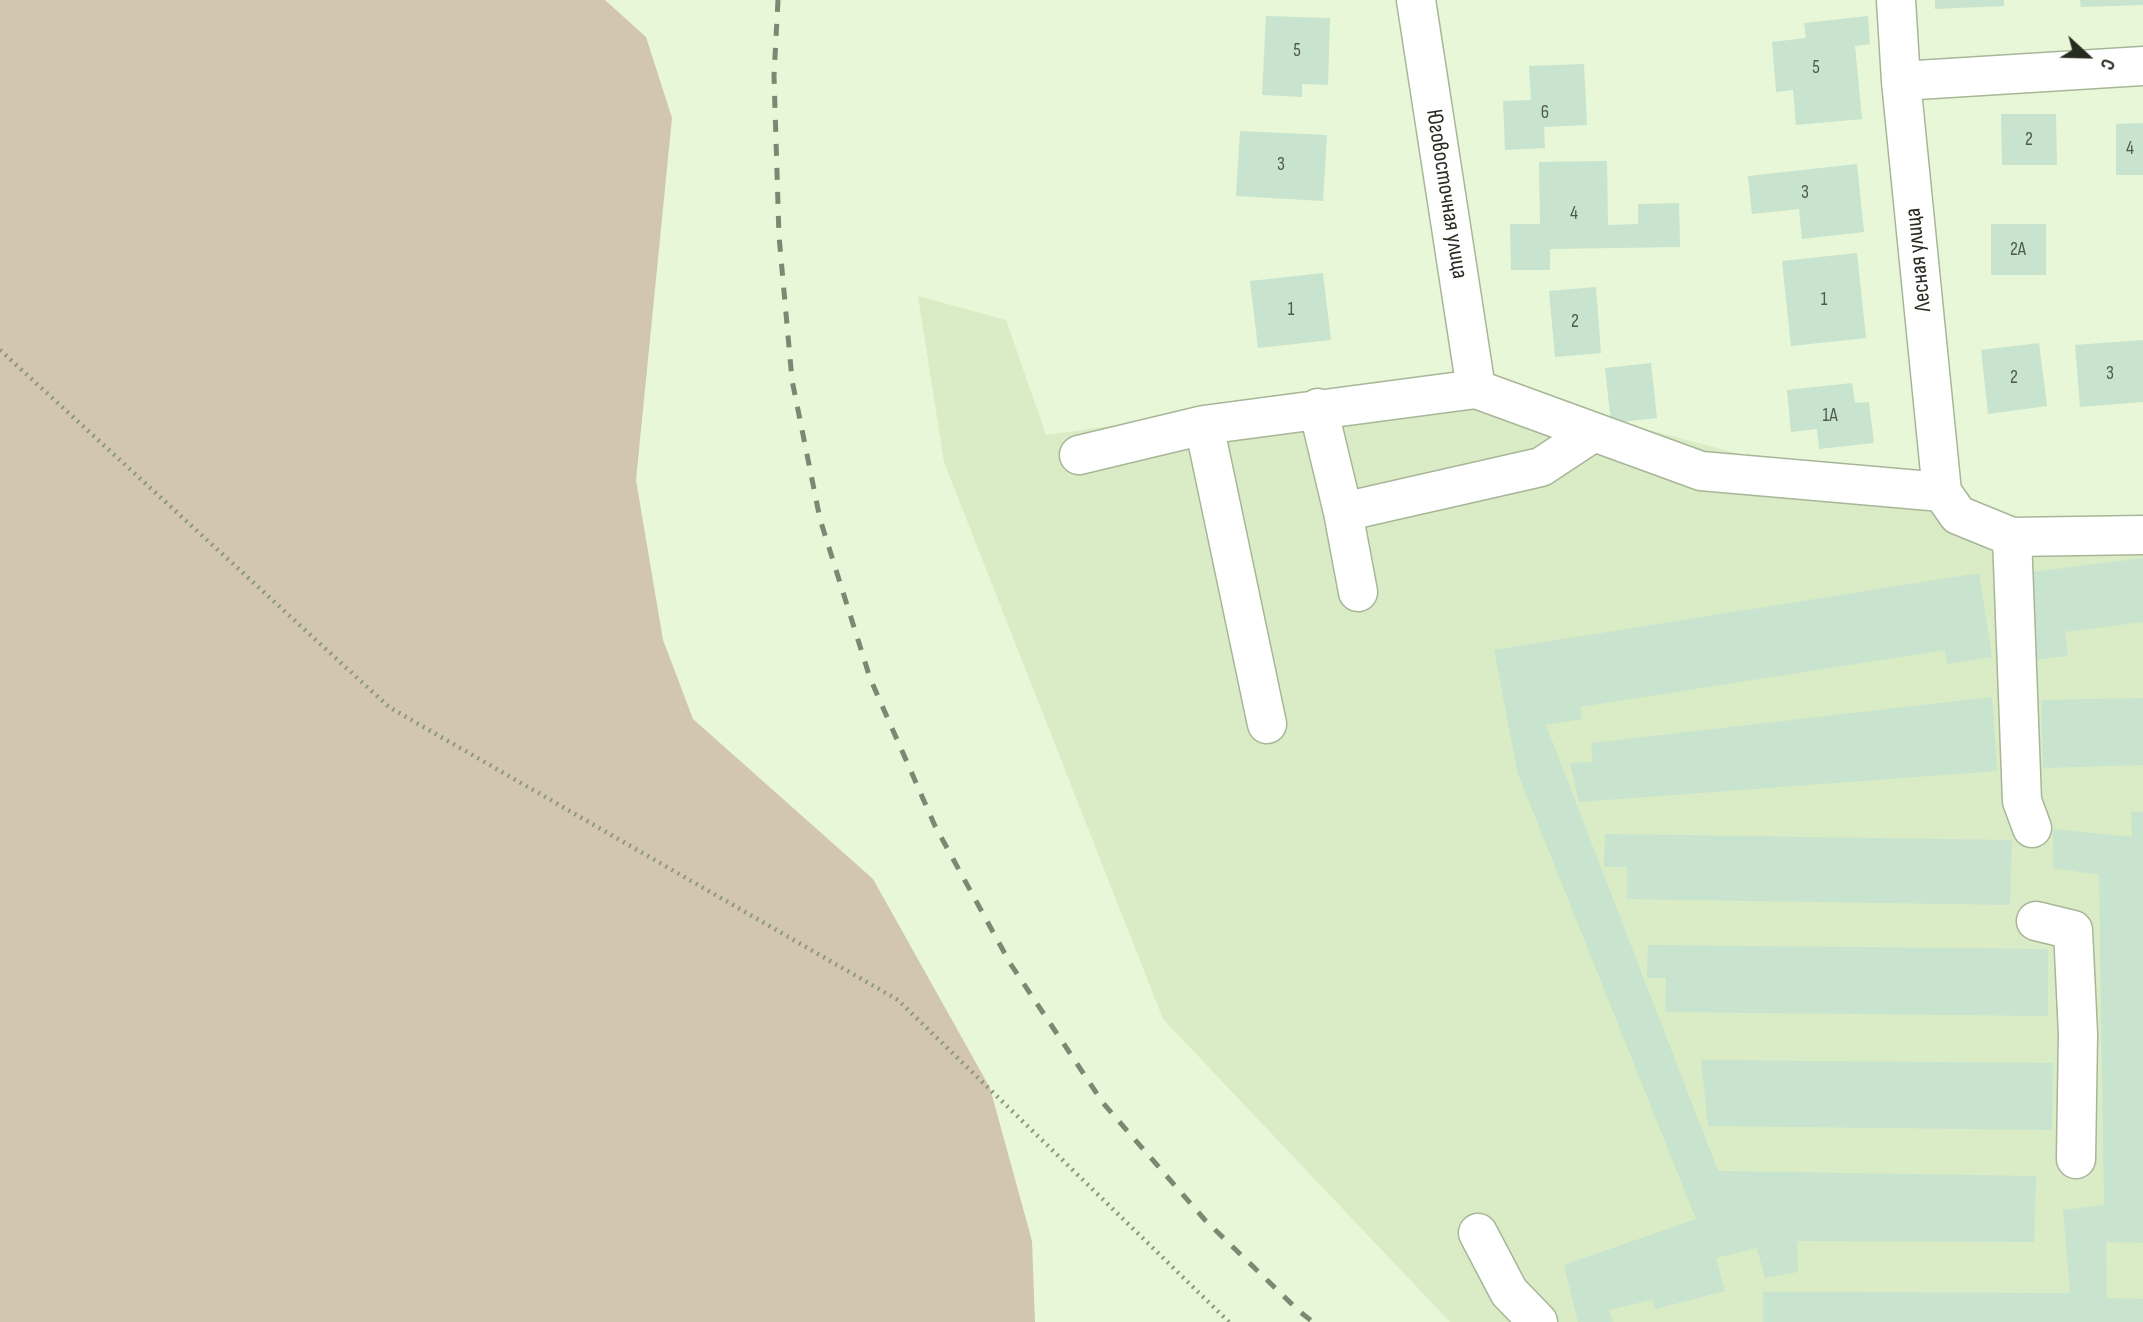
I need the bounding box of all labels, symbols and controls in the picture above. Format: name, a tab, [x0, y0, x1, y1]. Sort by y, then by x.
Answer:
north arrow	[2052, 21, 2122, 91]
house number: 5	[1293, 40, 1301, 62]
text: С	[2094, 55, 2119, 73]
house number: 5	[1812, 57, 1820, 79]
house number: 6	[1541, 102, 1549, 124]
street label: Юговосточная улица	[1419, 107, 1473, 281]
house number: 2	[2025, 129, 2033, 151]
house number: 4	[2126, 138, 2134, 160]
house number: 3	[1277, 154, 1285, 176]
house number: 3	[1801, 182, 1809, 204]
house number: 4	[1570, 203, 1578, 225]
street label: Лесная улица	[1900, 207, 1938, 313]
house number: 2А	[2010, 239, 2026, 261]
house number: 1	[1821, 289, 1827, 311]
house number: 1	[1288, 299, 1294, 321]
house number: 2	[1571, 311, 1579, 333]
house number: 3	[2106, 363, 2114, 385]
house number: 2	[2010, 367, 2018, 389]
house number: 1А	[1822, 405, 1838, 427]

